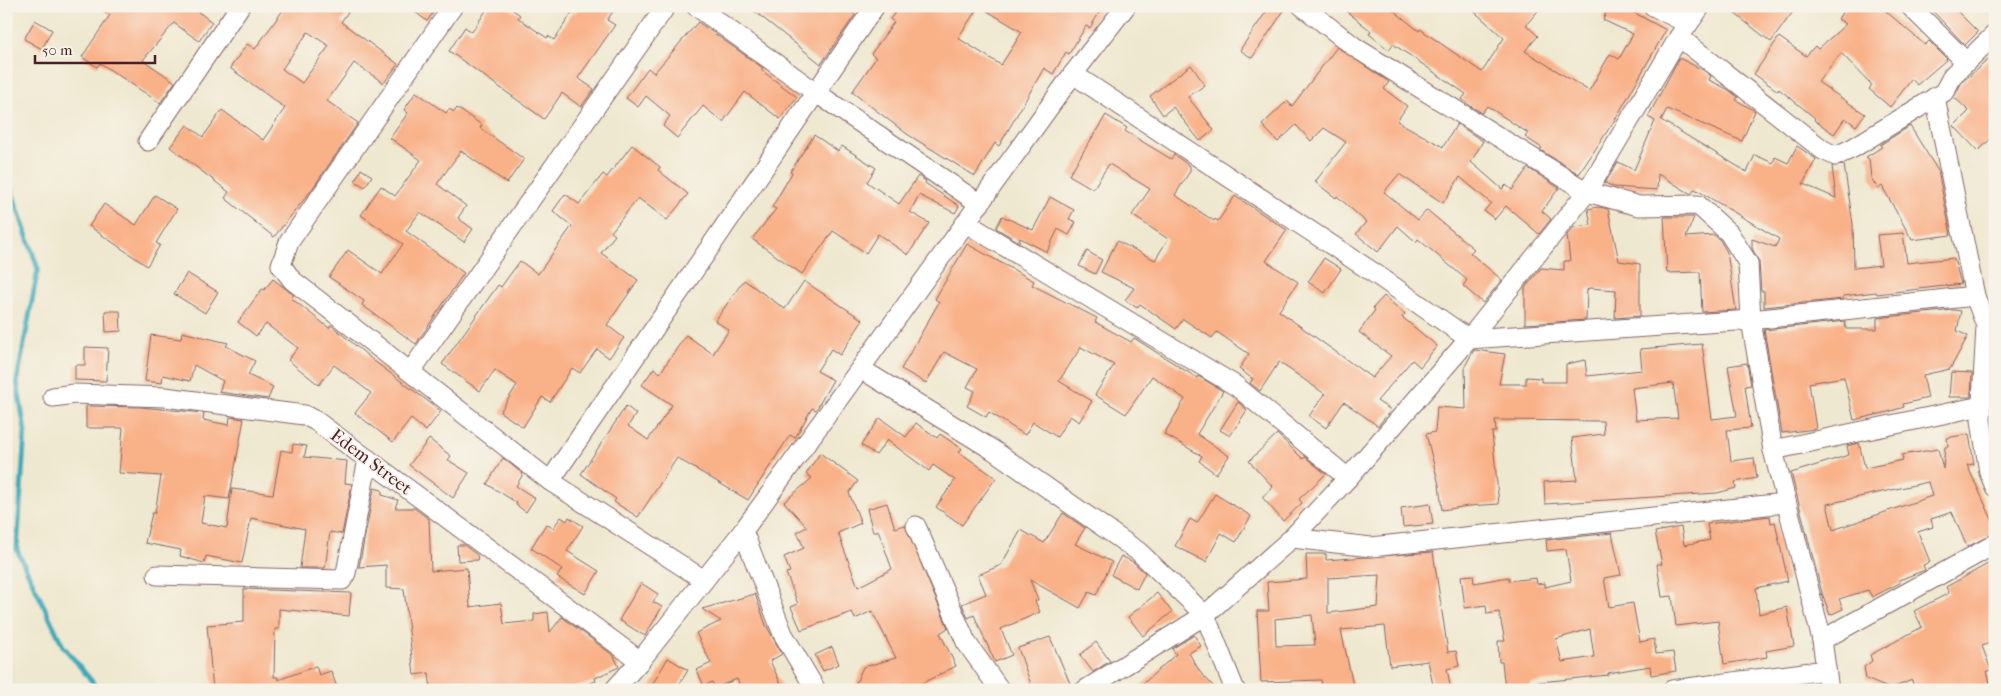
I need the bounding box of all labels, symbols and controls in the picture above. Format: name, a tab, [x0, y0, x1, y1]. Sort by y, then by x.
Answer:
scale bar	[35, 32, 155, 64]
text: 50 m	[42, 41, 73, 59]
street label: Edem Street	[326, 425, 416, 500]

